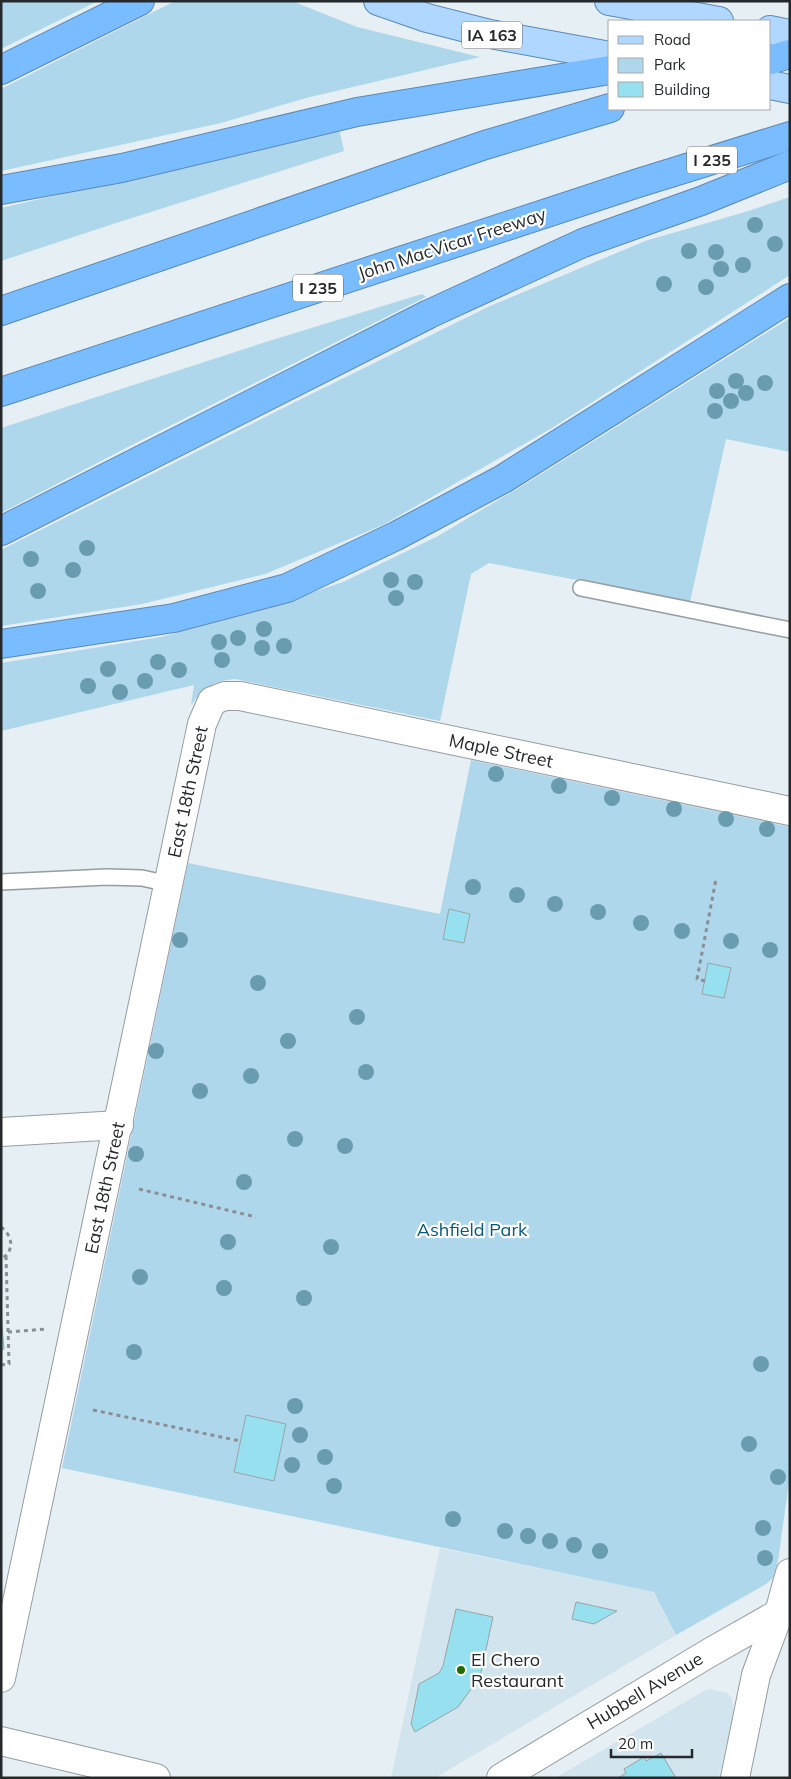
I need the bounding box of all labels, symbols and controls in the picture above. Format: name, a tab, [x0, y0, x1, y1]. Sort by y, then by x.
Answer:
legend	[608, 20, 771, 110]
road number: IA 163	[462, 22, 522, 48]
text: Road	[654, 30, 691, 49]
text: Park	[654, 55, 686, 74]
text: Building	[654, 80, 710, 99]
road number: I 235	[687, 146, 737, 174]
street label: John MacVicar Freeway	[355, 202, 549, 285]
road number: I 235	[293, 274, 343, 302]
street label: East 18th Street	[162, 724, 213, 860]
street label: Maple Street	[447, 728, 555, 773]
street label: East 18th Street	[79, 1120, 130, 1256]
park label: Ashfield Park	[417, 1218, 528, 1241]
street label: Hubbell Avenue	[582, 1647, 707, 1734]
place label: El Chero Restaurant	[471, 1648, 563, 1692]
marker: El Chero Restaurant	[455, 1664, 467, 1676]
scale bar	[611, 1726, 692, 1758]
text: 20 m	[618, 1734, 653, 1753]

